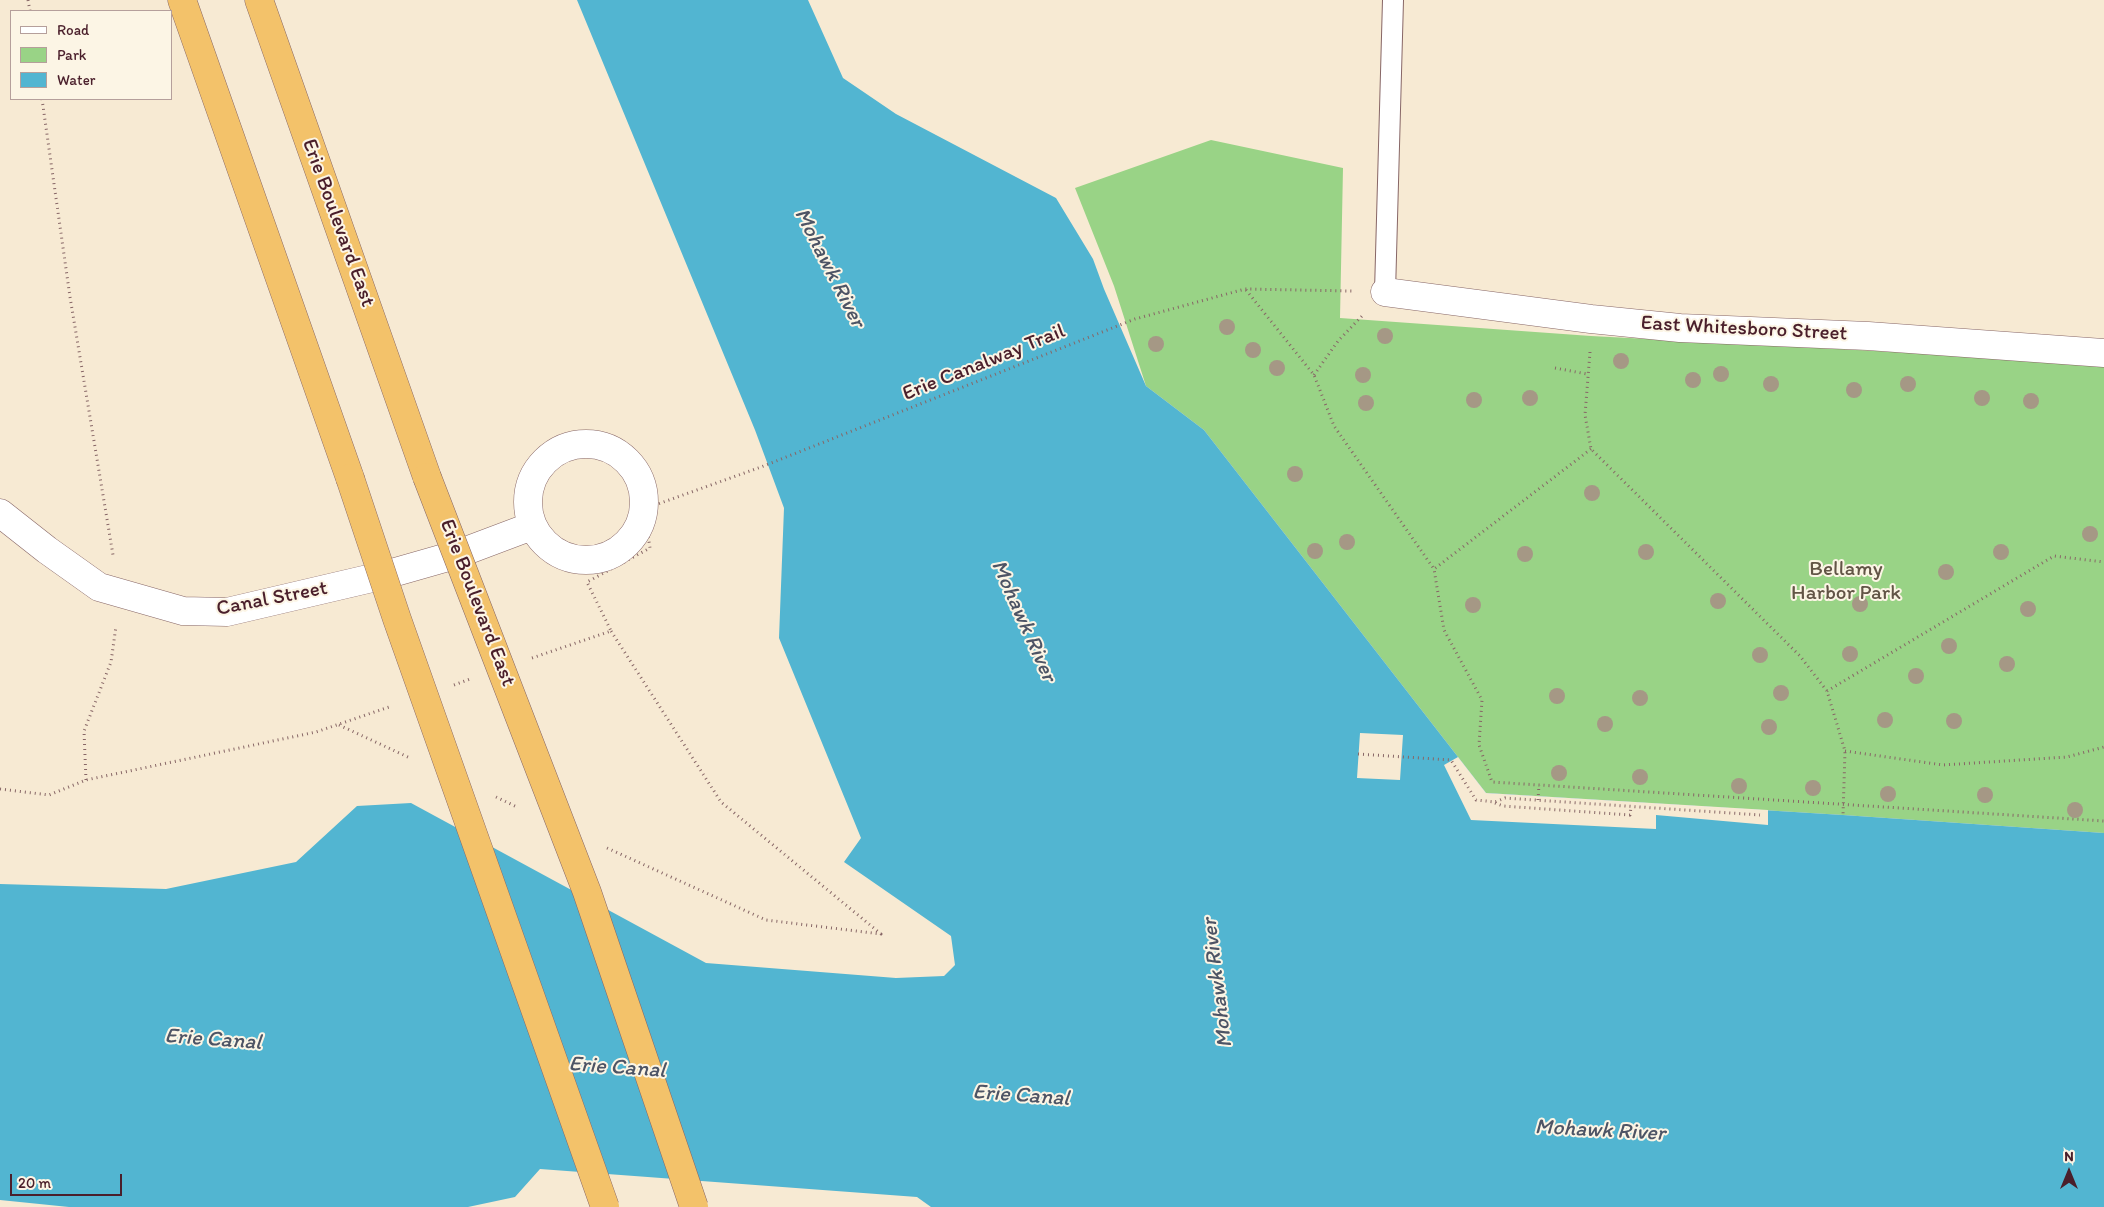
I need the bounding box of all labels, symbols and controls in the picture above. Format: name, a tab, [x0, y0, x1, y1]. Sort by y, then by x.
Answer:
legend	[10, 10, 172, 100]
text: Road	[57, 21, 89, 39]
text: Park	[57, 46, 87, 64]
text: Water	[57, 71, 95, 89]
street label: Erie Boulevard East	[296, 136, 380, 310]
water label: Mohawk River	[788, 204, 870, 332]
street label: East Whitesboro Street	[1640, 311, 1848, 347]
street label: Erie Canalway Trail	[899, 319, 1069, 407]
street label: Erie Boulevard East	[434, 516, 520, 690]
water label: Mohawk River	[984, 556, 1062, 686]
park label: Bellamy Harbor Park	[1791, 557, 1901, 607]
street label: Canal Street	[214, 576, 330, 622]
water label: Mohawk River	[1197, 917, 1239, 1049]
water label: Erie Canal	[164, 1023, 262, 1057]
water label: Erie Canal	[568, 1051, 666, 1085]
water label: Erie Canal	[972, 1079, 1070, 1113]
water label: Mohawk River	[1534, 1114, 1666, 1148]
north arrow	[2044, 1147, 2094, 1197]
text: N	[2064, 1148, 2074, 1165]
scale bar	[12, 1164, 125, 1196]
text: 20 m	[18, 1174, 51, 1192]

